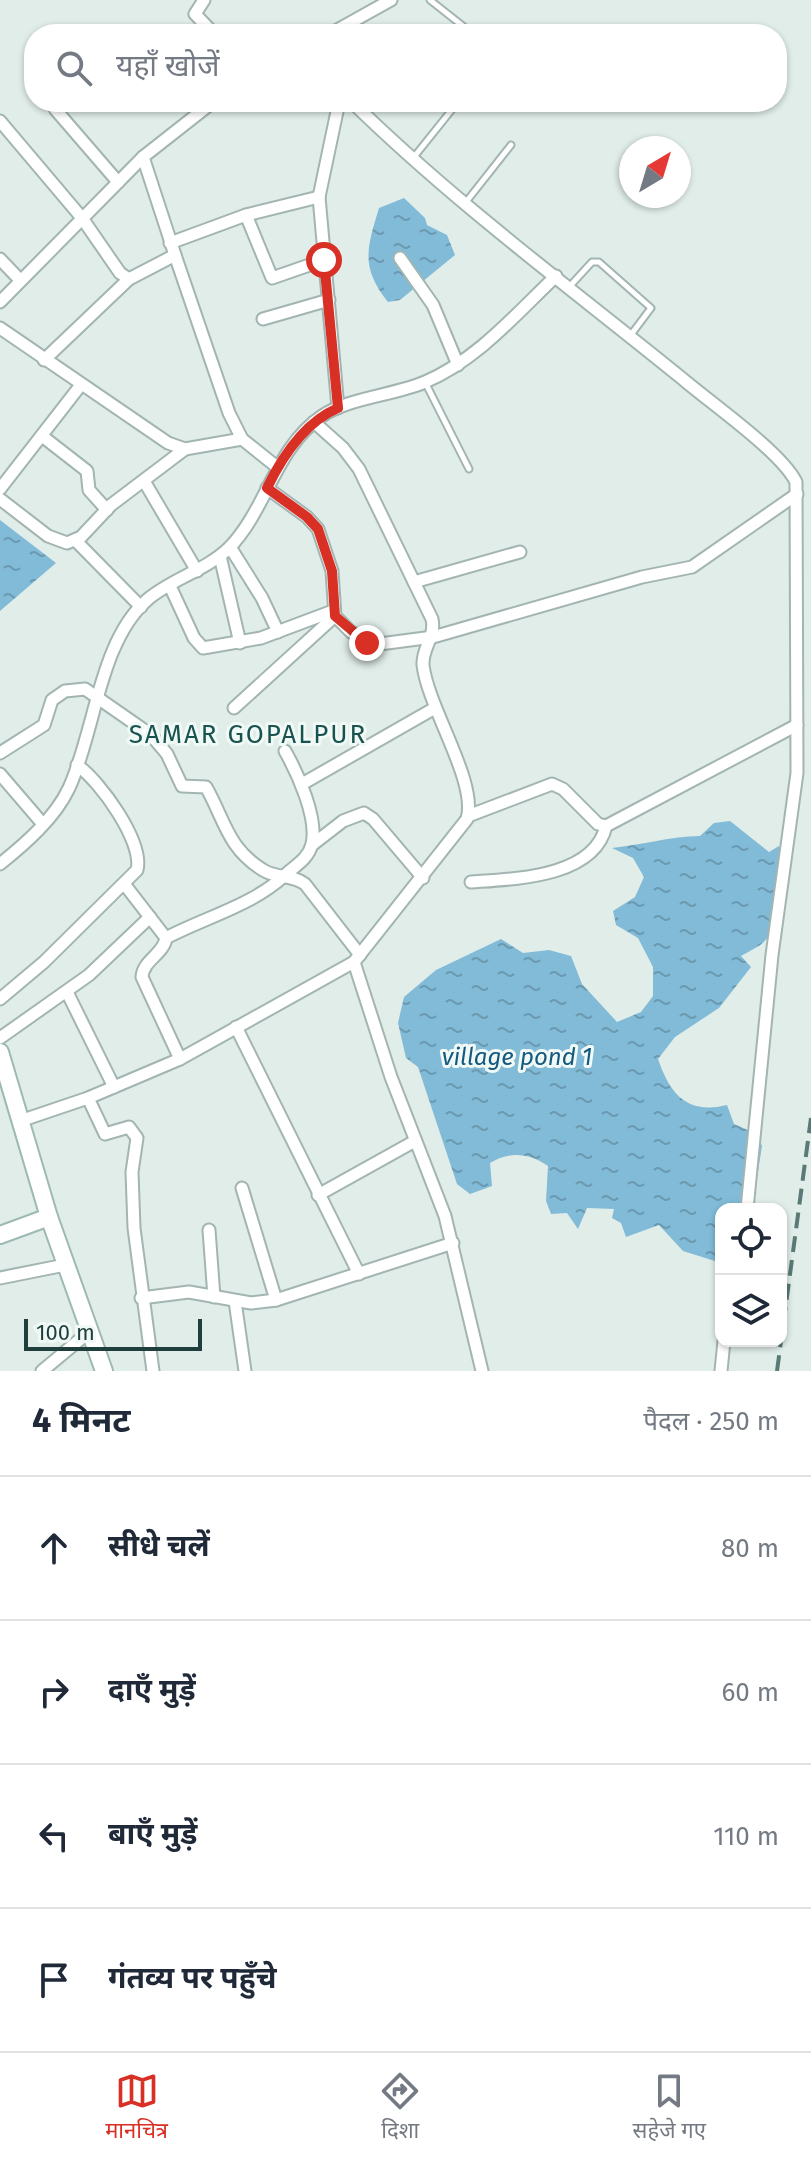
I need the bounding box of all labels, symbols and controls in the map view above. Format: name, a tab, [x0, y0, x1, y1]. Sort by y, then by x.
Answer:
search box	[24, 24, 787, 112]
icon: search	[52, 46, 96, 90]
text: यहाँ खोजें	[116, 48, 220, 84]
north arrow	[619, 136, 691, 208]
route start	[306, 242, 342, 278]
route end	[349, 625, 385, 661]
district label: SAMAR GOPALPUR	[129, 719, 367, 750]
water label: village pond 1	[442, 1043, 592, 1071]
map controls	[715, 1203, 787, 1347]
button: locate	[715, 1203, 787, 1275]
button: layers	[715, 1275, 787, 1347]
scale bar	[24, 1315, 202, 1351]
text: 100 m	[36, 1319, 95, 1346]
text: 4 मिनट	[32, 1400, 131, 1441]
text: पैदल · 250 m	[643, 1406, 779, 1437]
icon: ahead	[32, 1526, 76, 1570]
text: सीधे चलें	[108, 1528, 210, 1564]
text: 80 m	[721, 1533, 779, 1564]
icon: right	[32, 1670, 76, 1714]
text: दाएँ मुड़ें	[108, 1672, 196, 1708]
text: 60 m	[721, 1677, 779, 1708]
icon: left	[32, 1814, 76, 1858]
text: बाएँ मुड़ें	[108, 1816, 197, 1852]
text: 110 m	[713, 1821, 779, 1852]
icon: arrive	[32, 1958, 76, 2002]
text: गंतव्य पर पहुँचे	[108, 1960, 276, 1996]
tab: मानचित्र	[105, 2069, 168, 2147]
tab: दिशा	[378, 2069, 422, 2147]
tab: सहेजे गए	[633, 2069, 706, 2147]

